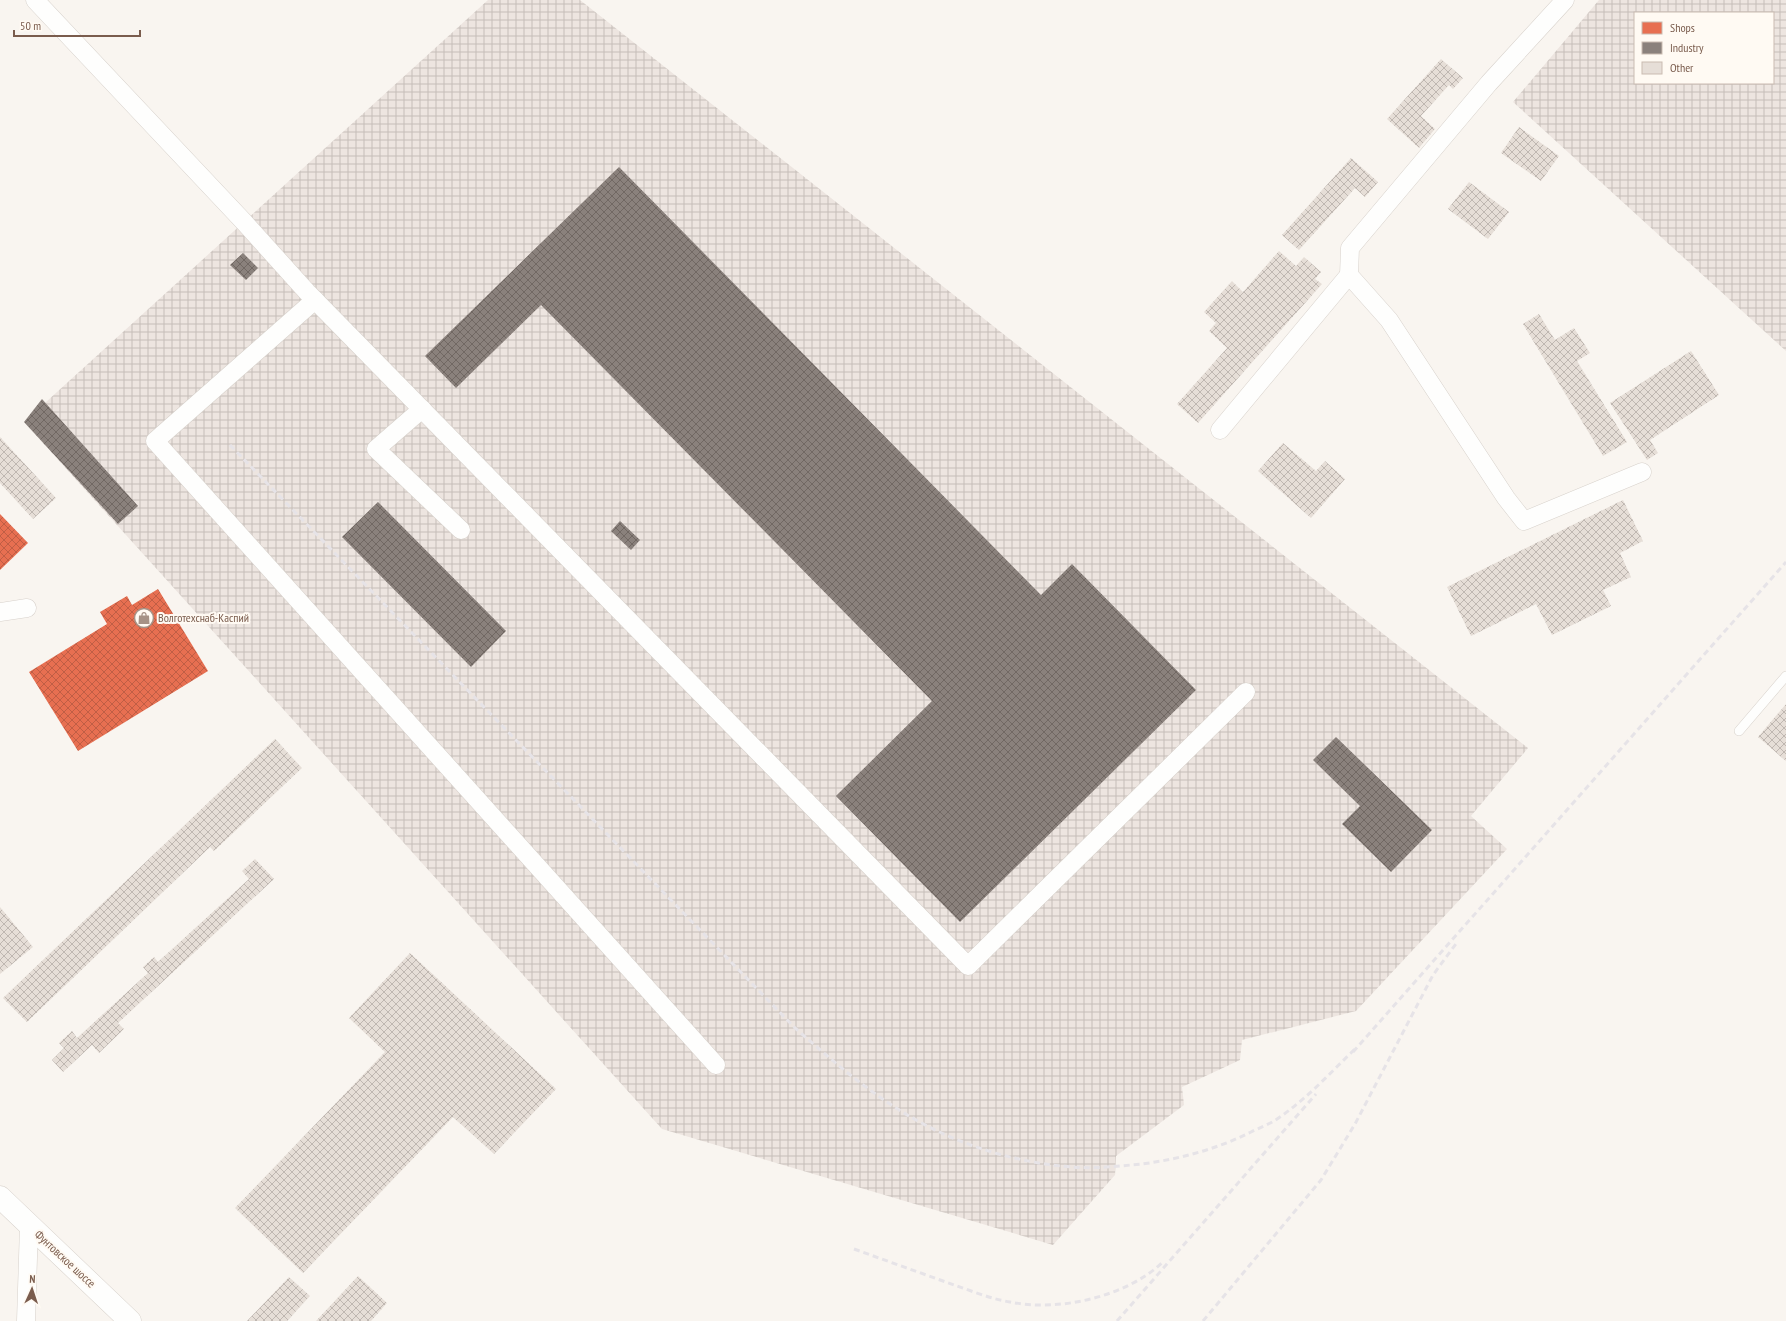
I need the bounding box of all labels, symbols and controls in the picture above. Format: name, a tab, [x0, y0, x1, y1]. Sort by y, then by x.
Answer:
scale bar	[14, 12, 140, 38]
legend	[1634, 12, 1774, 84]
text: 50 m	[20, 18, 41, 33]
text: Shops	[1670, 20, 1695, 35]
text: Industry	[1670, 40, 1704, 55]
text: Other	[1670, 60, 1694, 75]
shop icon: Волготехснаб-Каспий	[133, 607, 155, 629]
place label: Волготехснаб-Каспий	[158, 610, 249, 625]
street label: Фунтовское шоссе	[32, 1227, 99, 1291]
north arrow	[12, 1269, 52, 1309]
text: N	[29, 1272, 36, 1286]

